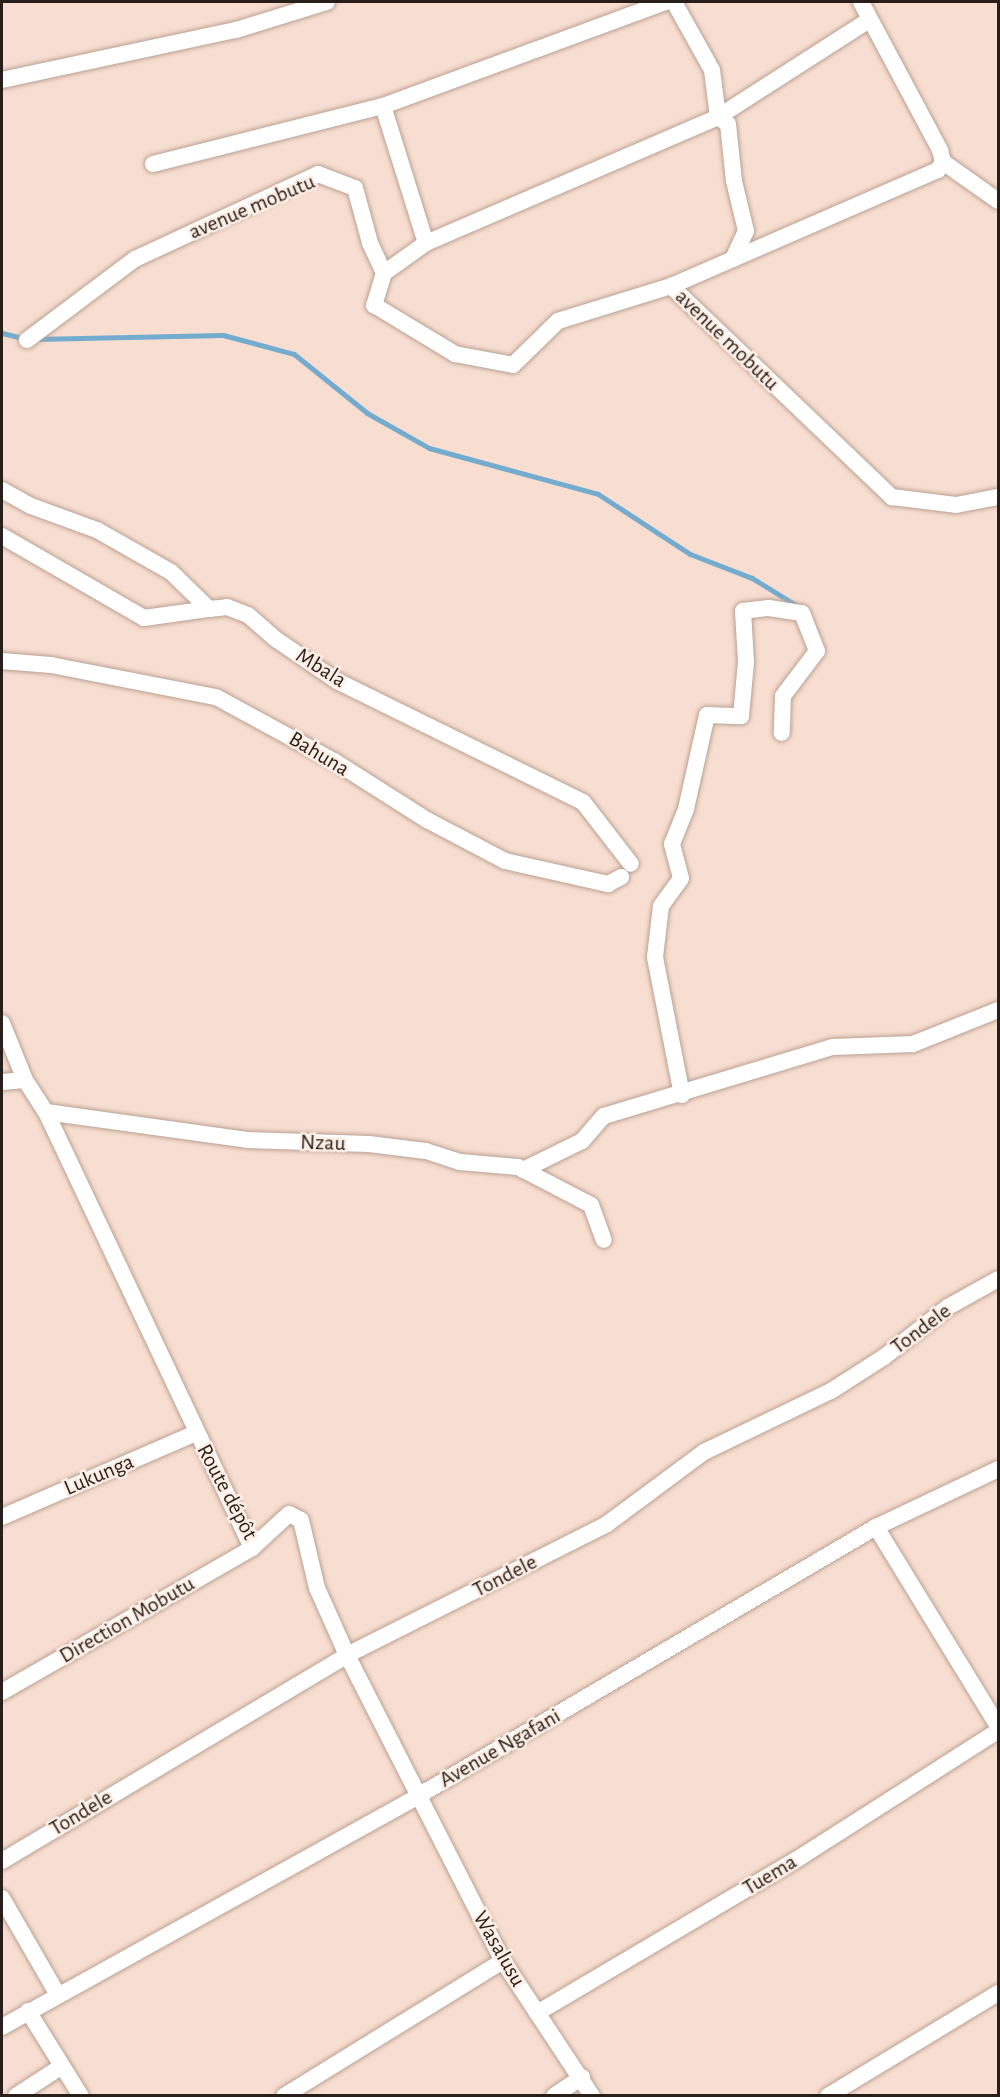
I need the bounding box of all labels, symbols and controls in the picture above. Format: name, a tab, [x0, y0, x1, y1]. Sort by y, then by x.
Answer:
street label: avenue mobutu	[185, 169, 319, 245]
street label: avenue mobutu	[669, 284, 785, 396]
street label: Mbala	[291, 642, 351, 694]
street label: Bahuna	[284, 726, 354, 782]
street label: Nzau	[300, 1129, 346, 1157]
street label: Tondele	[886, 1298, 956, 1360]
street label: Route dépôt	[191, 1440, 263, 1544]
street label: Lukunga	[60, 1449, 138, 1501]
street label: Tondele	[469, 1549, 541, 1603]
street label: Direction Mobutu	[55, 1571, 199, 1669]
street label: Avenue Ngafani	[435, 1703, 565, 1793]
street label: Tondele	[45, 1784, 117, 1842]
street label: Tuema	[738, 1849, 802, 1901]
street label: Wasalusu	[467, 1906, 531, 1992]

